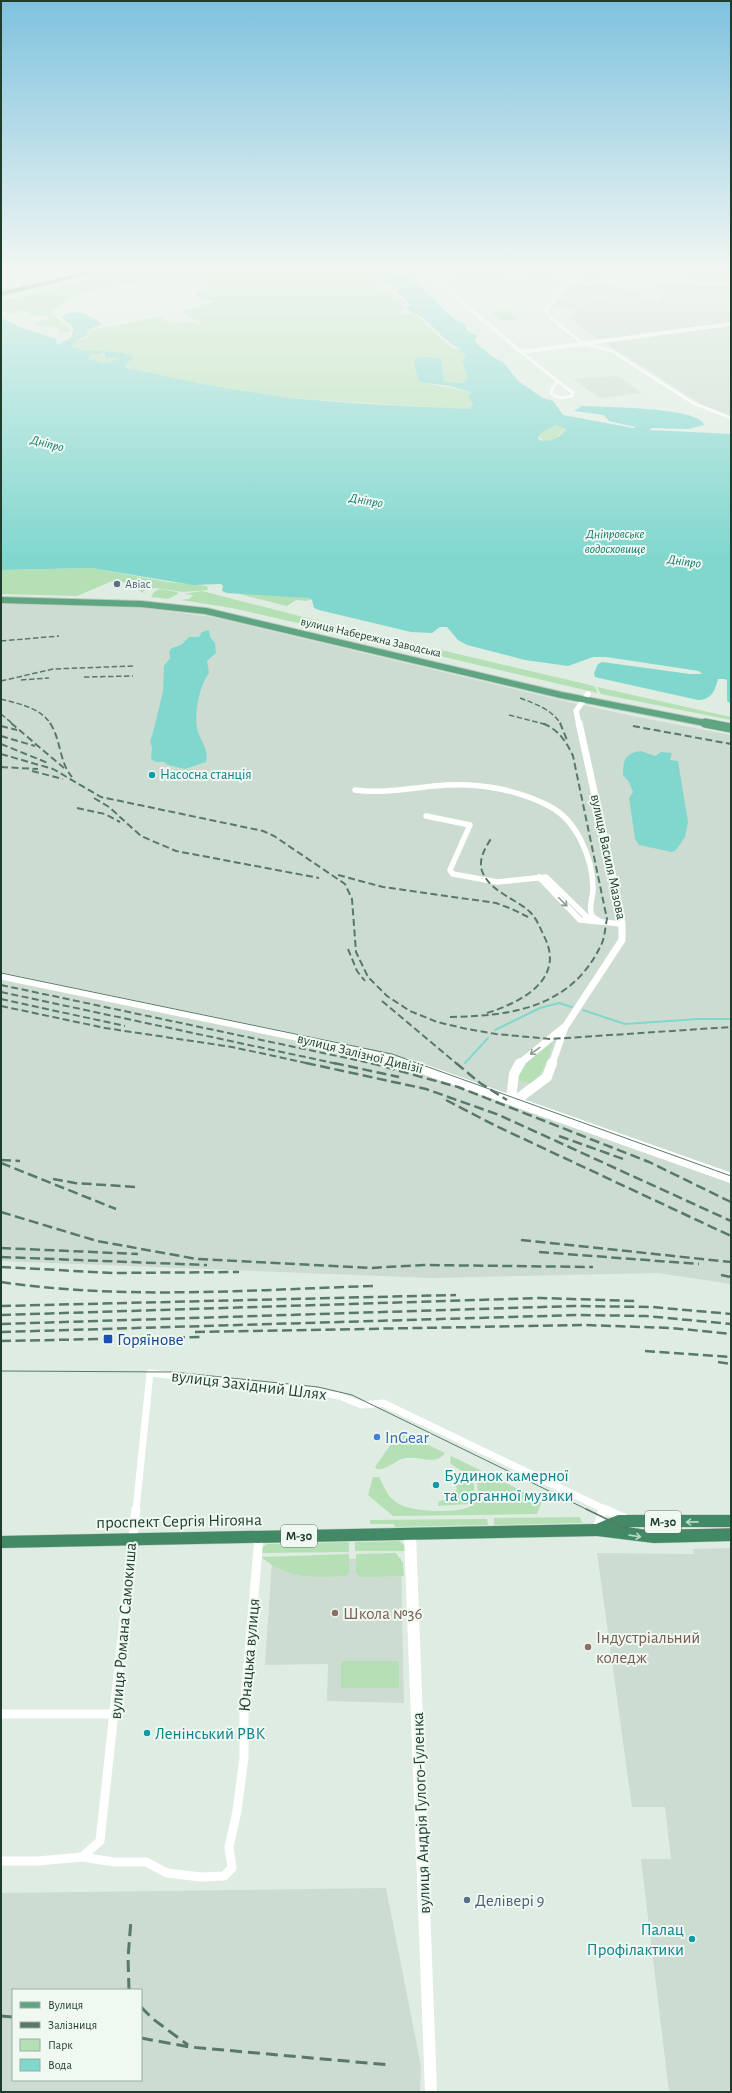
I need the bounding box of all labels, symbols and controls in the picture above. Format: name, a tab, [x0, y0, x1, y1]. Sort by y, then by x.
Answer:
water label: Дніпро	[28, 433, 65, 454]
water label: Дніпро	[347, 491, 384, 510]
water label: Дніпровське водосховище	[585, 528, 646, 556]
water label: Дніпро	[665, 553, 702, 571]
place label: Авіас	[125, 578, 151, 590]
marker: Авіас	[112, 579, 122, 589]
street label: вулиця Набережна Заводська	[299, 615, 443, 660]
place label: Насосна станція	[160, 768, 252, 782]
marker: Насосна станція	[147, 770, 157, 780]
street label: вулиця Василя Мазова	[588, 793, 628, 921]
one-way arrow	[559, 897, 568, 907]
street label: вулиця Залізної Дивізії	[296, 1032, 425, 1077]
one-way arrow	[529, 1047, 540, 1055]
place label: Горяїнове	[117, 1331, 184, 1348]
marker: Горяїнове	[102, 1333, 114, 1345]
street label: вулиця Західний Шлях	[170, 1367, 328, 1404]
place label: InGear	[385, 1429, 430, 1446]
marker: InGear	[372, 1432, 382, 1442]
place label: Будинок камерної та органної музики	[443, 1467, 574, 1505]
marker: Будинок камерної та органної музики	[431, 1480, 441, 1490]
street label: проспект Сергія Нігояна	[96, 1511, 262, 1531]
road number: М-30	[645, 1511, 681, 1533]
one-way arrow	[686, 1518, 699, 1526]
road number: М-30	[281, 1525, 317, 1547]
one-way arrow	[628, 1532, 641, 1540]
street label: вулиця Романа Самокиша	[107, 1542, 140, 1720]
street label: Юнацька вулиця	[236, 1597, 263, 1713]
place label: Школа №36	[343, 1605, 423, 1622]
marker: Школа №36	[330, 1608, 340, 1618]
place label: Індустріальний коледж	[596, 1629, 700, 1666]
marker: Індустріальний коледж	[583, 1642, 593, 1652]
street label: вулиця Андрія Гулого-Гуленка	[409, 1712, 434, 1914]
place label: Ленінський РВК	[155, 1725, 265, 1742]
marker: Ленінський РВК	[142, 1728, 152, 1738]
place label: Делівері 9	[475, 1892, 545, 1909]
marker: Делівері 9	[462, 1895, 472, 1905]
place label: Палац Профілактики	[587, 1921, 684, 1958]
marker: Палац Профілактики	[687, 1934, 697, 1944]
legend	[12, 1989, 142, 2081]
text: Вулиця	[48, 1999, 83, 2012]
text: Залізниця	[48, 2019, 97, 2031]
text: Парк	[48, 2039, 73, 2051]
text: Вода	[48, 2059, 72, 2071]

